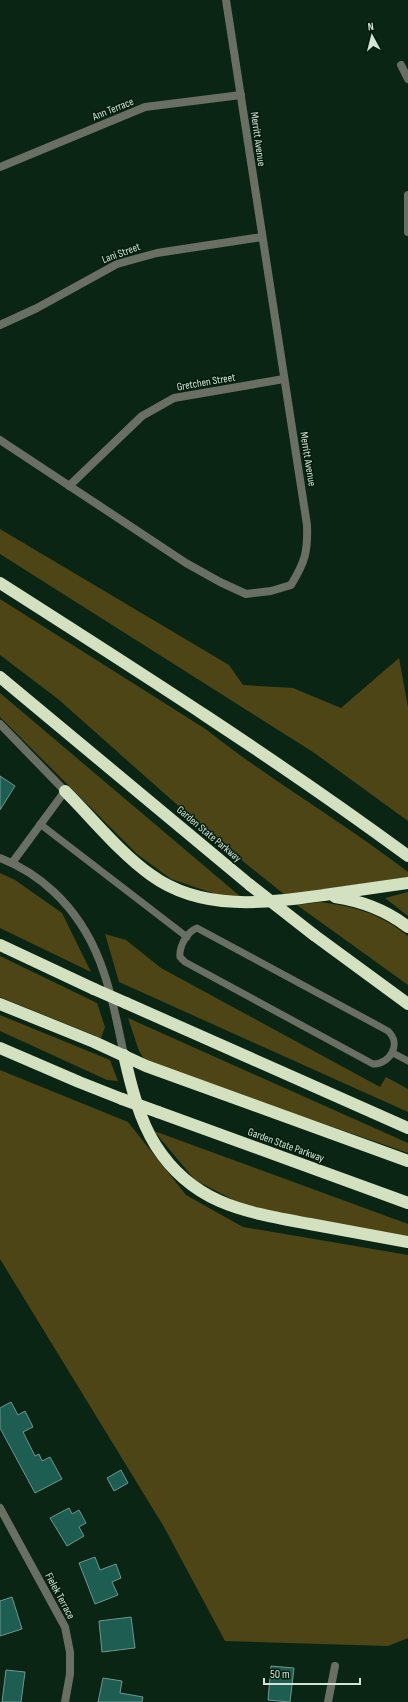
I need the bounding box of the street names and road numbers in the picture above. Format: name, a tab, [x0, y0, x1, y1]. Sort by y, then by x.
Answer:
street label: Ann Terrace	[90, 95, 136, 124]
street label: Merritt Avenue	[248, 111, 268, 167]
street label: Lani Street	[100, 240, 143, 266]
street label: Gretchen Street	[176, 370, 237, 394]
street label: Merritt Avenue	[297, 431, 319, 487]
street label: Garden State Parkway	[174, 803, 245, 865]
street label: Garden State Parkway	[246, 1125, 327, 1165]
street label: Fielek Terrace	[42, 1571, 78, 1621]

